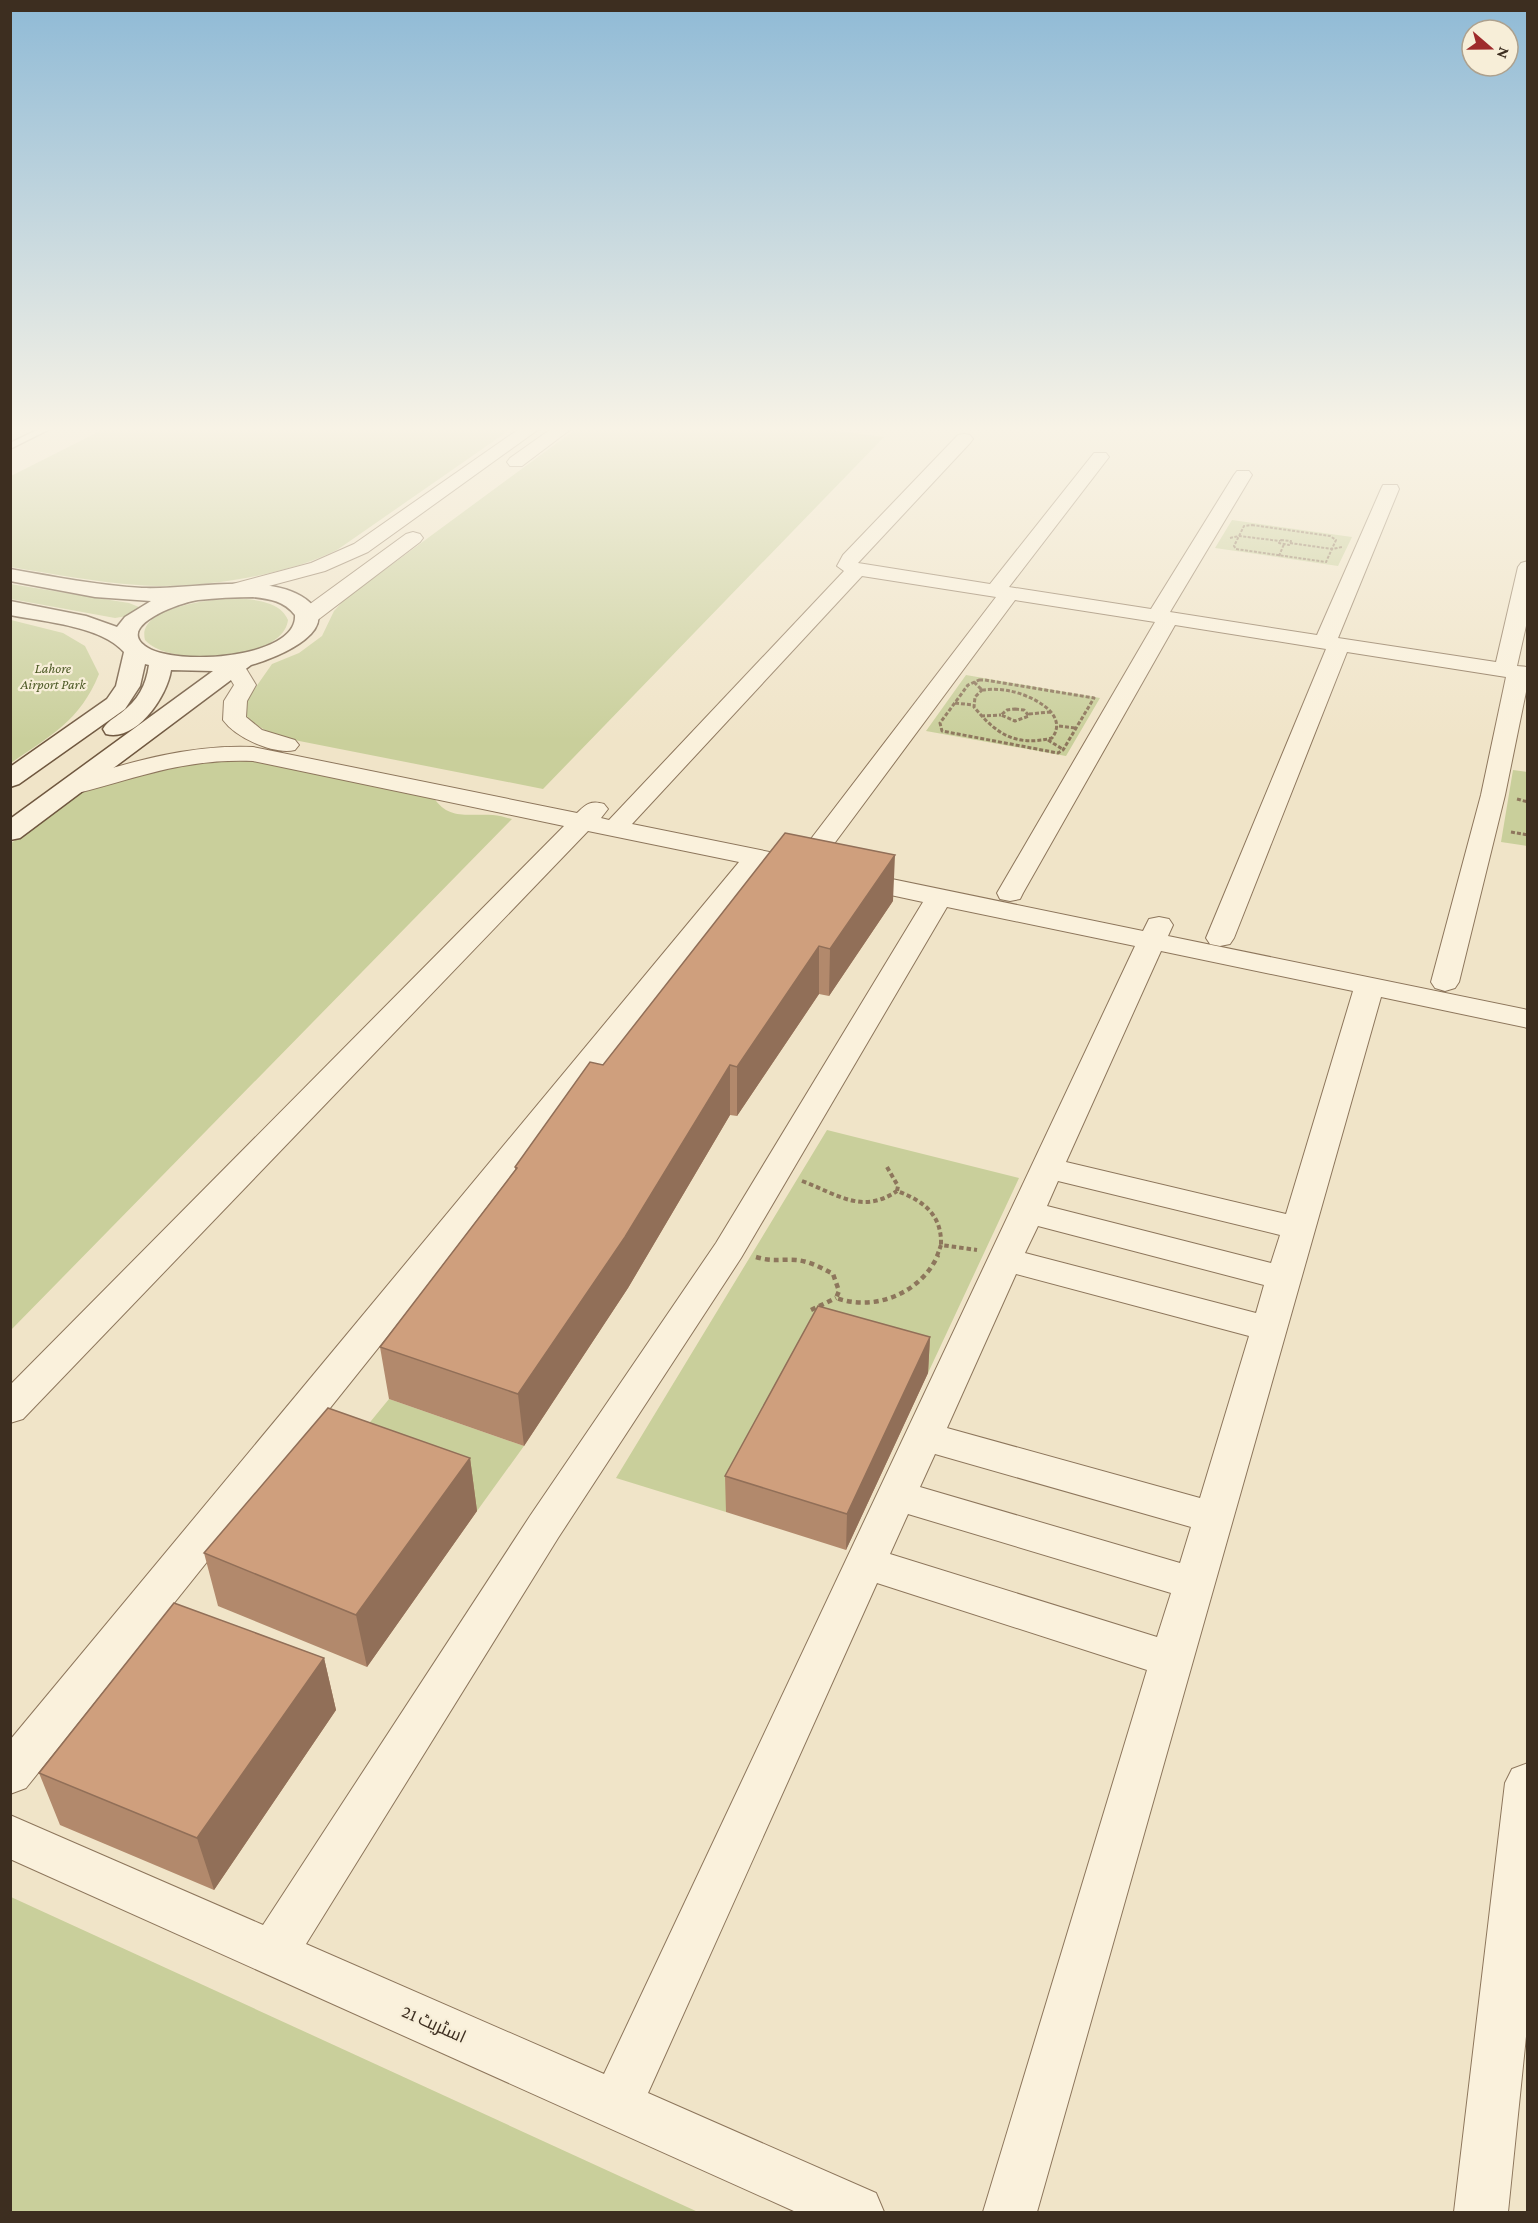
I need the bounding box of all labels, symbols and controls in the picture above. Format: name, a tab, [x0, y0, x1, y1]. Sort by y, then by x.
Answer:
north arrow	[1460, 18, 1520, 78]
text: N	[1494, 45, 1513, 61]
park label: Lahore Airport Park	[19, 660, 86, 692]
street label: اسٹریٹ 21	[399, 2001, 469, 2048]

